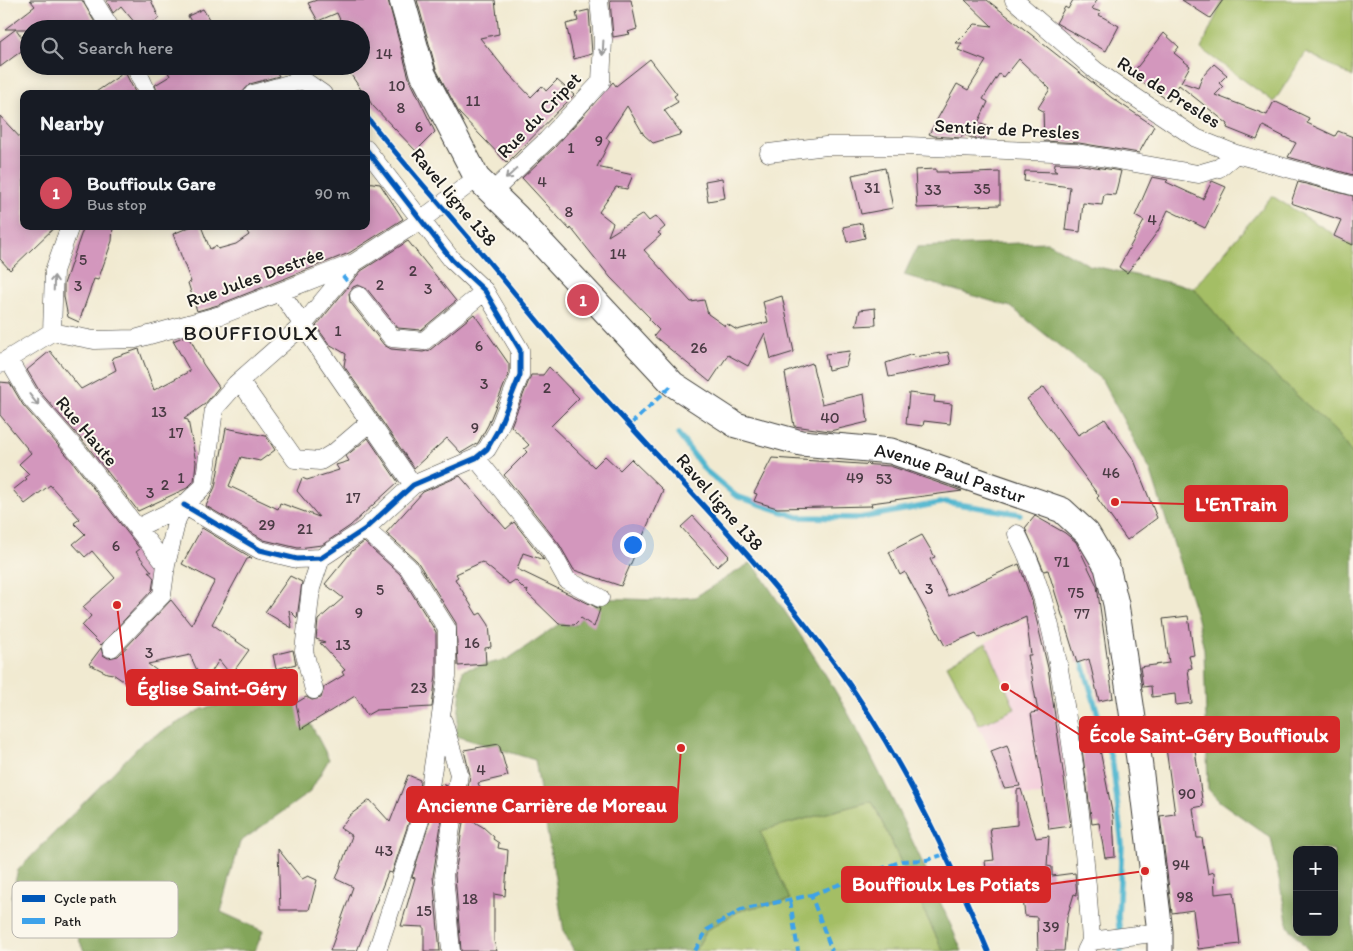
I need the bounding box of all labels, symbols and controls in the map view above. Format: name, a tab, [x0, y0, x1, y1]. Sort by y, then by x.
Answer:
search box	[20, 20, 370, 75]
icon: search	[38, 34, 66, 62]
text: Search here	[78, 36, 173, 59]
one-way arrow	[598, 40, 608, 56]
house number: 14	[375, 44, 393, 63]
street label: Rue de Presles	[1113, 51, 1225, 133]
street label: Rue du Cripet	[492, 67, 586, 163]
house number: 10	[388, 76, 406, 95]
house number: 11	[466, 91, 481, 110]
house number: 8	[397, 98, 406, 117]
text: Nearby	[40, 110, 104, 135]
street label: Sentier de Presles	[934, 114, 1080, 144]
house number: 6	[415, 117, 423, 136]
house number: 9	[595, 131, 603, 150]
house number: 1	[567, 138, 575, 157]
street label: Ravel ligne 138	[406, 143, 502, 251]
one-way arrow	[505, 168, 518, 180]
text: Bouffioulx Gare	[87, 172, 216, 195]
house number: 4	[537, 172, 547, 191]
house number: 31	[864, 178, 881, 197]
house number: 35	[973, 179, 991, 198]
house number: 33	[924, 180, 942, 199]
text: 1	[52, 184, 60, 203]
text: 90 m	[315, 184, 350, 203]
text: Bus stop	[87, 195, 147, 214]
house number: 8	[565, 202, 574, 221]
house number: 4	[1147, 210, 1157, 229]
street label: Rue Jules Destrée	[183, 241, 327, 313]
house number: 14	[609, 244, 627, 263]
house number: 5	[79, 250, 87, 269]
house number: 2	[409, 261, 418, 280]
one-way arrow	[49, 275, 59, 292]
house number: 2	[376, 275, 385, 294]
house number: 3	[74, 276, 83, 295]
house number: 3	[424, 279, 433, 298]
pin: 1	[567, 281, 599, 319]
district label: BOUFFIOULX	[183, 320, 319, 345]
house number: 1	[334, 321, 342, 340]
house number: 6	[475, 336, 483, 355]
house number: 26	[691, 338, 707, 357]
house number: 3	[480, 374, 489, 393]
house number: 2	[543, 378, 552, 397]
street label: Rue Haute	[51, 391, 123, 471]
one-way arrow	[28, 393, 39, 406]
house number: 13	[151, 402, 167, 421]
house number: 40	[820, 408, 840, 427]
house number: 9	[471, 418, 479, 437]
house number: 17	[168, 423, 184, 442]
street label: Avenue Paul Pastur	[873, 438, 1029, 508]
street label: Ravel ligne 138	[671, 449, 769, 555]
house number: 46	[1102, 463, 1120, 482]
house number: 1	[177, 468, 185, 487]
house number: 49	[846, 468, 864, 487]
house number: 53	[875, 469, 893, 488]
house number: 2	[161, 475, 170, 494]
house number: 3	[146, 483, 155, 502]
callout: L'EnTrain	[1185, 486, 1287, 521]
house number: 17	[345, 488, 361, 507]
text: L'EnTrain	[1195, 492, 1278, 516]
house number: 29	[259, 515, 275, 534]
house number: 21	[297, 519, 313, 538]
your location	[620, 532, 646, 558]
house number: 6	[112, 536, 120, 555]
house number: 71	[1054, 552, 1070, 571]
house number: 3	[925, 579, 934, 598]
house number: 5	[376, 580, 384, 599]
house number: 75	[1068, 583, 1084, 602]
house number: 9	[355, 603, 363, 622]
house number: 77	[1074, 604, 1090, 623]
house number: 16	[464, 633, 480, 652]
house number: 13	[335, 635, 351, 654]
house number: 3	[145, 643, 154, 662]
callout: Église Saint-Géry	[127, 670, 297, 705]
text: Église Saint-Géry	[137, 676, 287, 701]
house number: 23	[410, 678, 428, 697]
callout: École Saint-Géry Bouffioulx	[1080, 717, 1339, 752]
text: École Saint-Géry Bouffioulx	[1089, 723, 1329, 748]
house number: 4	[476, 760, 486, 779]
house number: 90	[1178, 784, 1196, 803]
callout: Ancienne Carrière de Moreau	[407, 787, 677, 822]
text: Ancienne Carrière de Moreau	[416, 793, 667, 817]
house number: 43	[375, 841, 393, 860]
map controls	[1293, 846, 1338, 936]
button: +	[1293, 846, 1338, 891]
house number: 94	[1172, 855, 1190, 874]
callout: Bouffioulx Les Potiats	[842, 867, 1050, 902]
text: Bouffioulx Les Potiats	[852, 872, 1040, 896]
legend	[12, 881, 178, 938]
house number: 98	[1176, 887, 1194, 906]
house number: 18	[462, 889, 478, 908]
text: Cycle path	[54, 890, 117, 907]
button: −	[1293, 891, 1338, 936]
house number: 15	[416, 901, 432, 920]
text: Path	[54, 913, 81, 930]
house number: 39	[1042, 917, 1060, 936]

